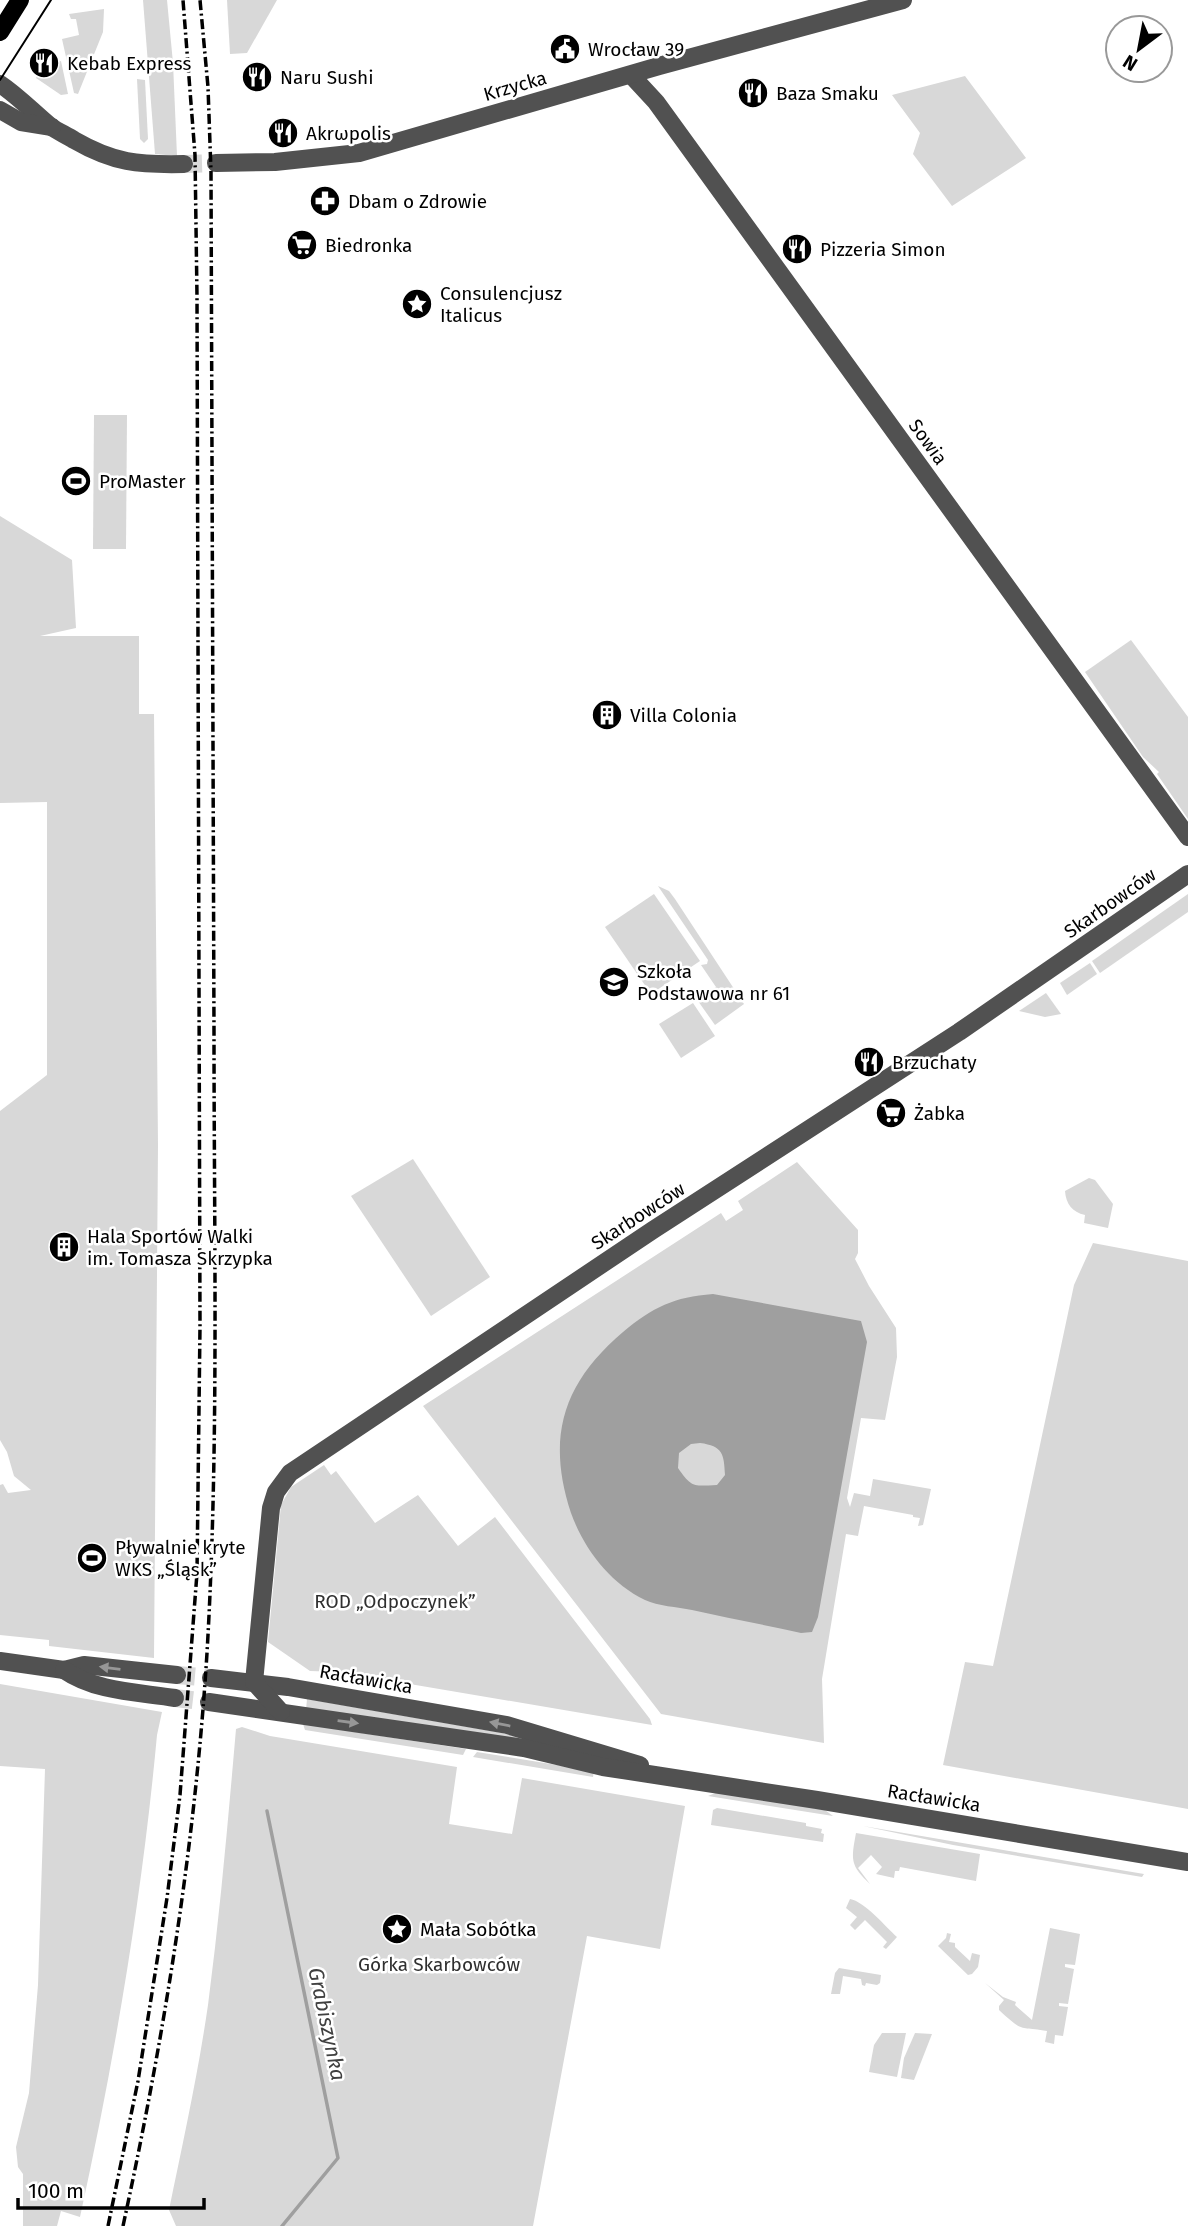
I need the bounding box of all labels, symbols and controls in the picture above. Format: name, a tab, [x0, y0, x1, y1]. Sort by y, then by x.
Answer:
north arrow	[1104, 14, 1174, 84]
public building icon: Wrocław 39	[548, 32, 582, 66]
place label: Wrocław 39	[588, 38, 684, 61]
restaurant icon: Kebab Express	[27, 46, 61, 80]
text: N	[1119, 50, 1142, 76]
place label: Kebab Express	[67, 52, 192, 75]
restaurant icon: Naru Sushi	[240, 60, 274, 94]
place label: Naru Sushi	[280, 66, 374, 89]
street label: Krzycka	[481, 66, 549, 106]
restaurant icon: Baza Smaku	[736, 76, 770, 110]
place label: Baza Smaku	[776, 82, 879, 105]
restaurant icon: Akrωpolis	[266, 116, 300, 150]
place label: Akrωpolis	[306, 122, 391, 145]
pharmacy icon: Dbam o Zdrowie	[308, 184, 342, 218]
place label: Dbam o Zdrowie	[348, 190, 487, 213]
supermarket icon: Biedronka	[285, 228, 319, 262]
restaurant icon: Pizzeria Simon	[780, 232, 814, 266]
place label: Biedronka	[325, 234, 412, 257]
place label: Pizzeria Simon	[820, 238, 946, 261]
place label: Consulencjusz Italicus	[440, 282, 562, 327]
place icon: Consulencjusz Italicus	[400, 287, 434, 321]
street label: Sowia	[904, 415, 952, 469]
sports icon: ProMaster	[59, 464, 93, 498]
place label: ProMaster	[99, 470, 186, 493]
building icon: Villa Colonia	[590, 698, 624, 732]
place label: Villa Colonia	[630, 704, 737, 727]
street label: Skarbowców	[1060, 863, 1161, 943]
place label: Szkoła Podstawowa nr 61	[637, 960, 790, 1005]
school or university icon: Szkoła Podstawowa nr 61	[597, 965, 631, 999]
restaurant icon: Brzuchaty	[852, 1045, 886, 1079]
place label: Brzuchaty	[892, 1051, 977, 1074]
supermarket icon: Żabka	[874, 1096, 908, 1130]
place label: Żabka	[914, 1102, 965, 1125]
street label: Skarbowców	[587, 1177, 689, 1255]
place label: Hala Sportów Walki im. Tomasza Skrzypka	[87, 1225, 273, 1270]
building icon: Hala Sportów Walki im. Tomasza Skrzypka	[47, 1230, 81, 1264]
place label: Pływalnie kryte WKS „Śląsk”	[115, 1536, 246, 1581]
sports icon: Pływalnie kryte WKS „Śląsk”	[75, 1541, 109, 1575]
park label: ROD „Odpoczynek”	[314, 1590, 476, 1613]
street label: Racławicka	[318, 1659, 414, 1699]
one-way arrow	[99, 1662, 121, 1673]
one-way arrow	[337, 1717, 359, 1728]
one-way arrow	[489, 1718, 511, 1729]
street label: Racławicka	[886, 1779, 982, 1817]
place icon: Mała Sobótka	[380, 1912, 414, 1946]
place label: Mała Sobótka	[420, 1918, 537, 1941]
park label: Górka Skarbowców	[358, 1953, 520, 1976]
water label: Grabiszynka	[302, 1965, 352, 2083]
scale bar	[18, 2166, 203, 2210]
text: 100 m	[28, 2178, 84, 2204]

